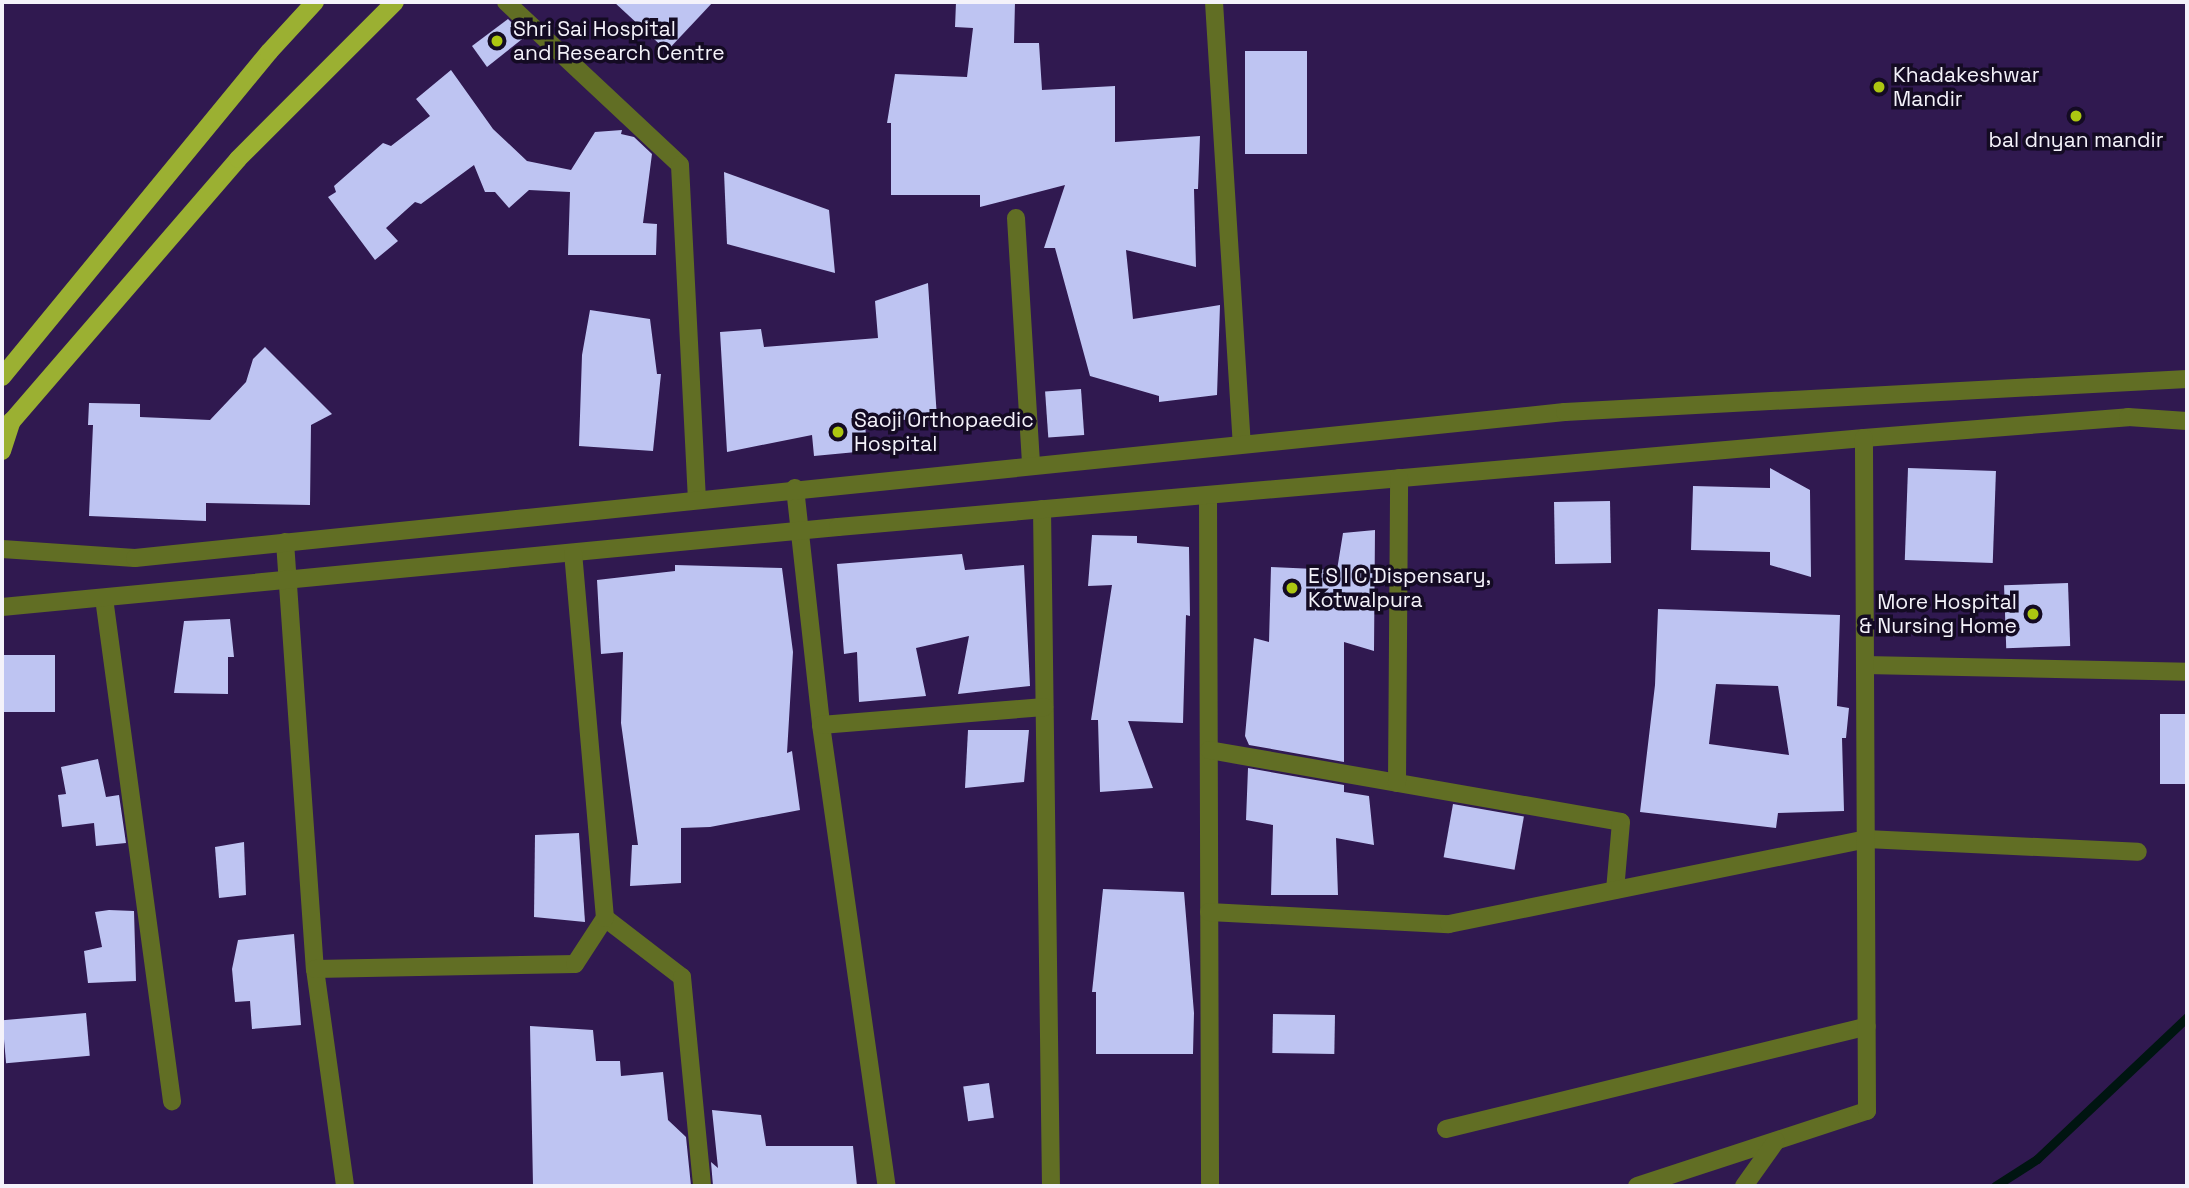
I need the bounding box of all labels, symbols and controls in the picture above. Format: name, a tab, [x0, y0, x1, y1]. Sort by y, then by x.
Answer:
place label: Shri Sai Hospital and Research Centre	[513, 16, 725, 66]
marker: Shri Sai Hospital and Research Centre	[487, 31, 507, 51]
place label: Khadakeshwar Mandir	[1893, 62, 2040, 112]
marker: Khadakeshwar Mandir	[1871, 79, 1887, 95]
marker: bal dnyan mandir	[2068, 108, 2084, 124]
place label: bal dnyan mandir	[1988, 127, 2164, 153]
place label: Saoji Orthopaedic Hospital	[854, 407, 1034, 457]
marker: Saoji Orthopaedic Hospital	[828, 422, 848, 442]
place label: E S I C Dispensary, Kotwalpura	[1308, 563, 1491, 613]
marker: E S I C Dispensary, Kotwalpura	[1282, 578, 1302, 598]
place label: More Hospital & Nursing Home	[1859, 589, 2017, 639]
marker: More Hospital & Nursing Home	[2023, 604, 2043, 624]

